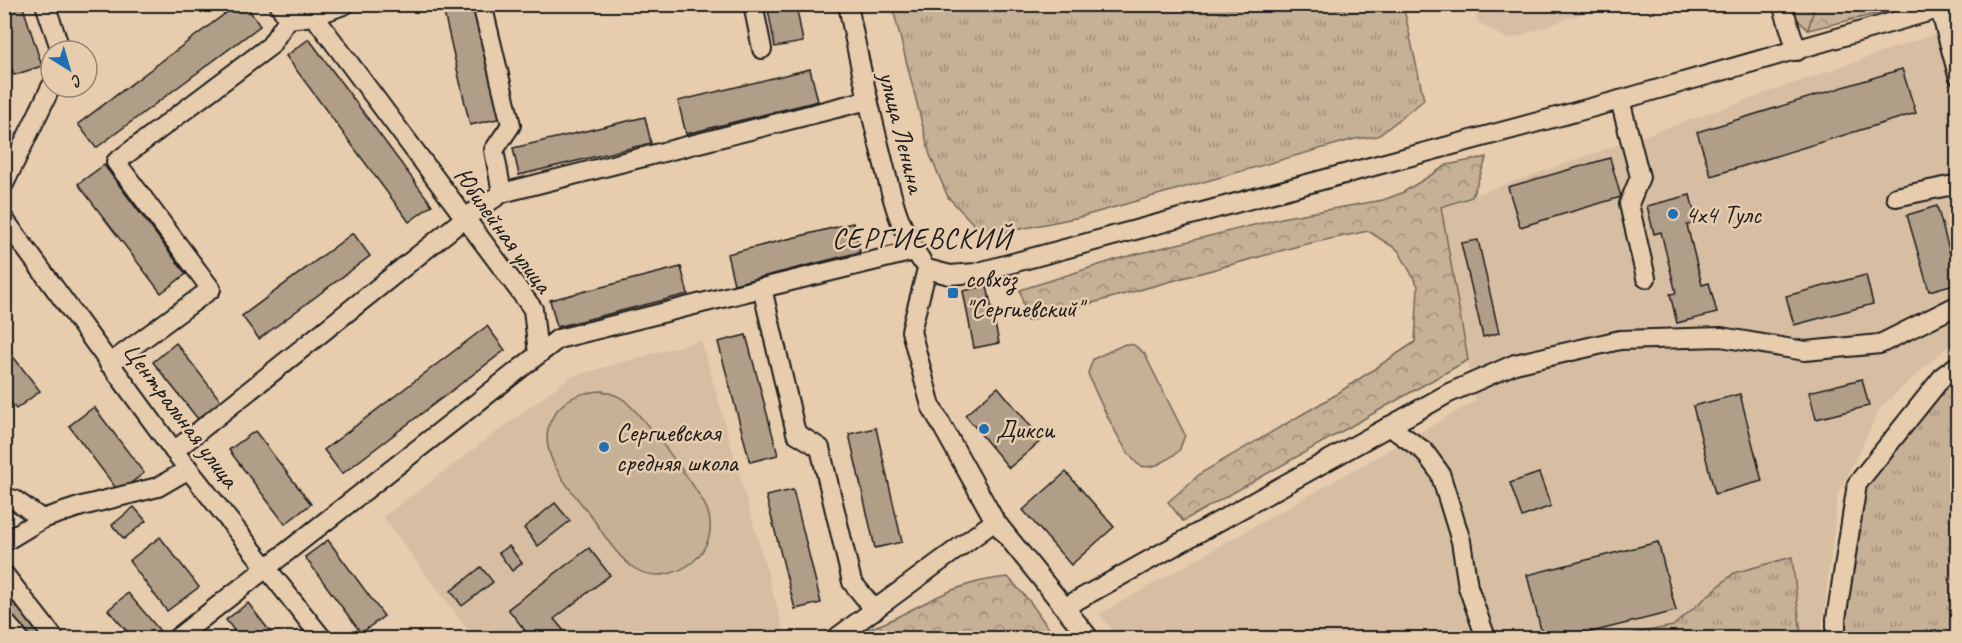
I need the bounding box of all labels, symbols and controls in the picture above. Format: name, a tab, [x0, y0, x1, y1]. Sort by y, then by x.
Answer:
north arrow	[39, 39, 99, 99]
street label: улица Ленина	[871, 66, 934, 198]
text: С	[67, 70, 87, 92]
street label: Юбилейная улица	[446, 161, 561, 301]
place label: 4x4 Тулс	[1685, 198, 1762, 231]
marker: 4x4 Тулс	[1666, 207, 1680, 221]
district label: СЕРГИЕВСКИЙ	[832, 221, 1015, 256]
place label: совхоз "Сергиевский"	[965, 262, 1087, 325]
marker: совхоз "Сергиевский"	[946, 286, 960, 300]
street label: Центральная улица	[115, 336, 248, 496]
place label: Дикси	[996, 413, 1056, 446]
place label: Сергиевская средняя школа	[616, 416, 739, 479]
marker: Дикси	[977, 422, 991, 436]
marker: Сергиевская средняя школа	[597, 440, 611, 454]

